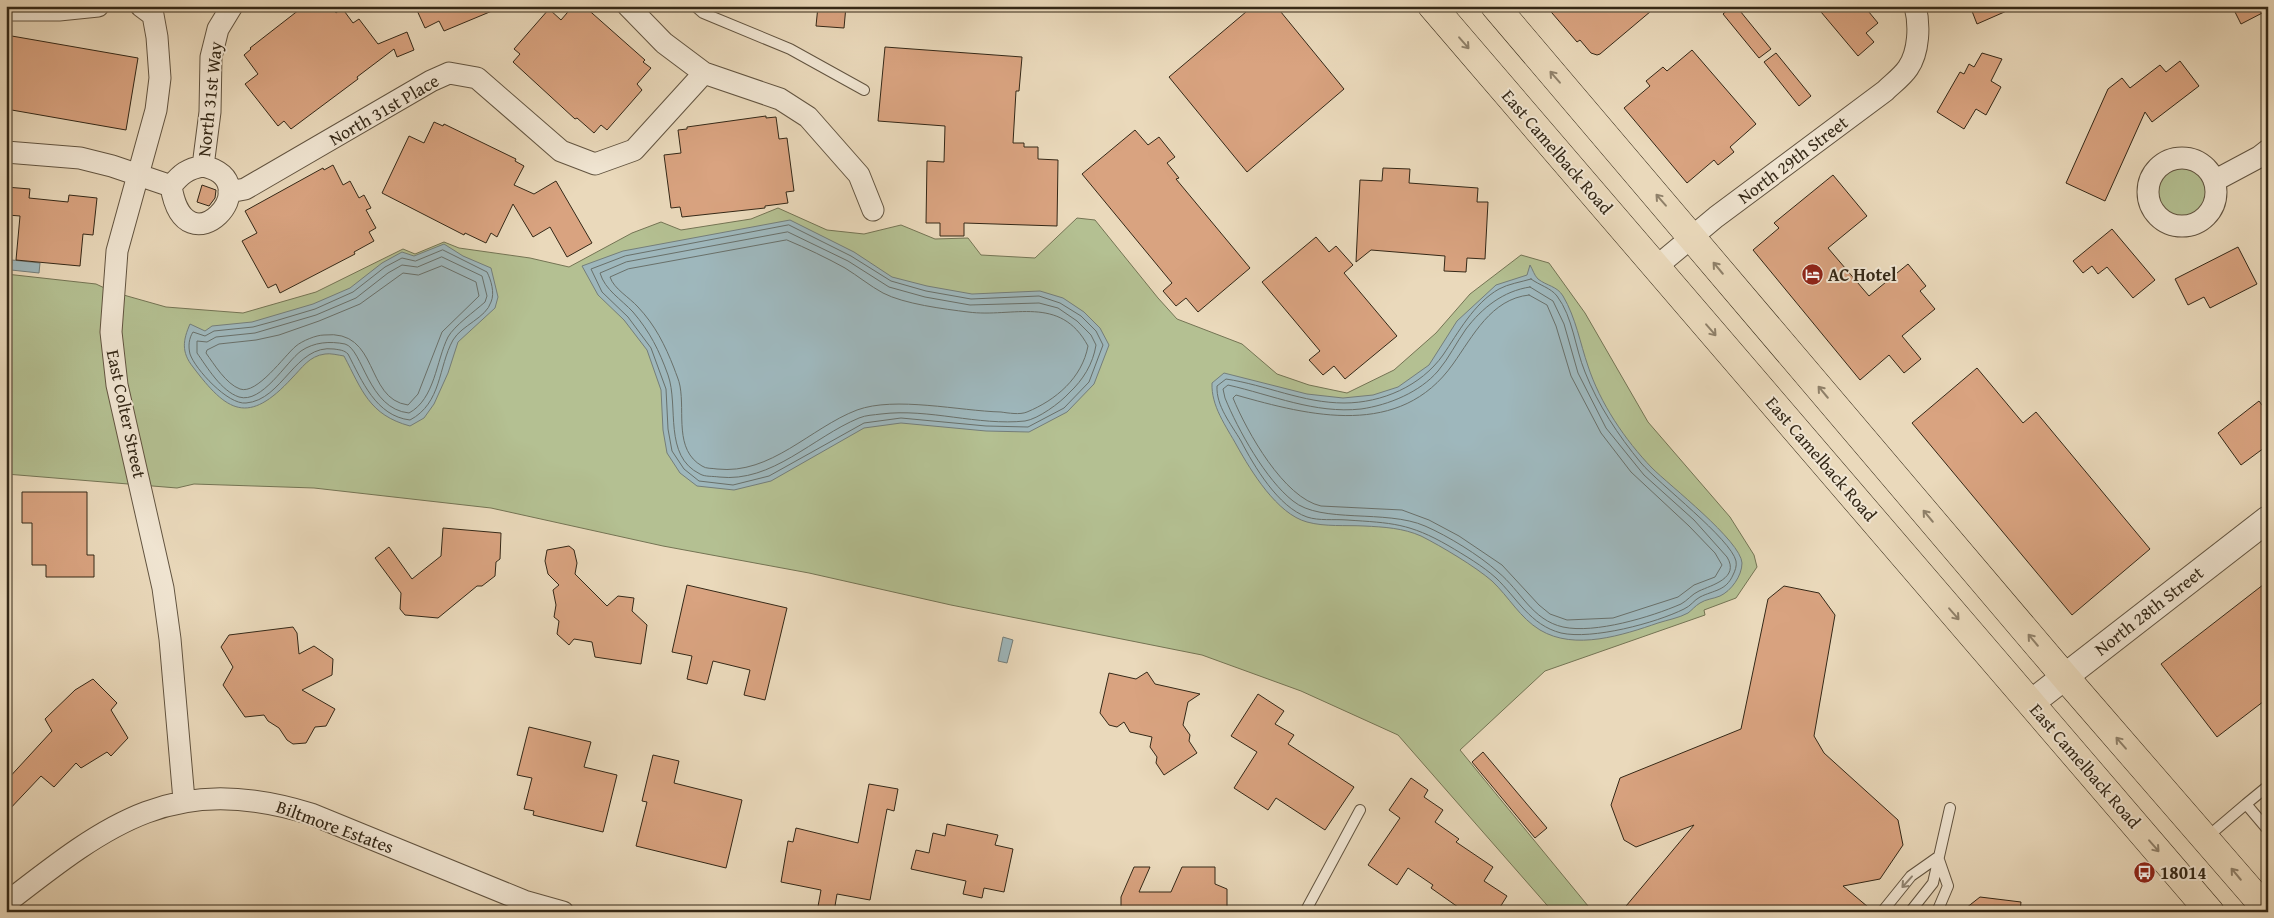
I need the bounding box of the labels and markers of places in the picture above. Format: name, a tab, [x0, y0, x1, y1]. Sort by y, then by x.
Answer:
place label: AC Hotel	[1828, 261, 1897, 288]
hotel icon: AC Hotel	[1800, 263, 1824, 287]
place label: 18014	[2160, 859, 2207, 886]
bus stop icon: 18014	[2132, 861, 2156, 885]

